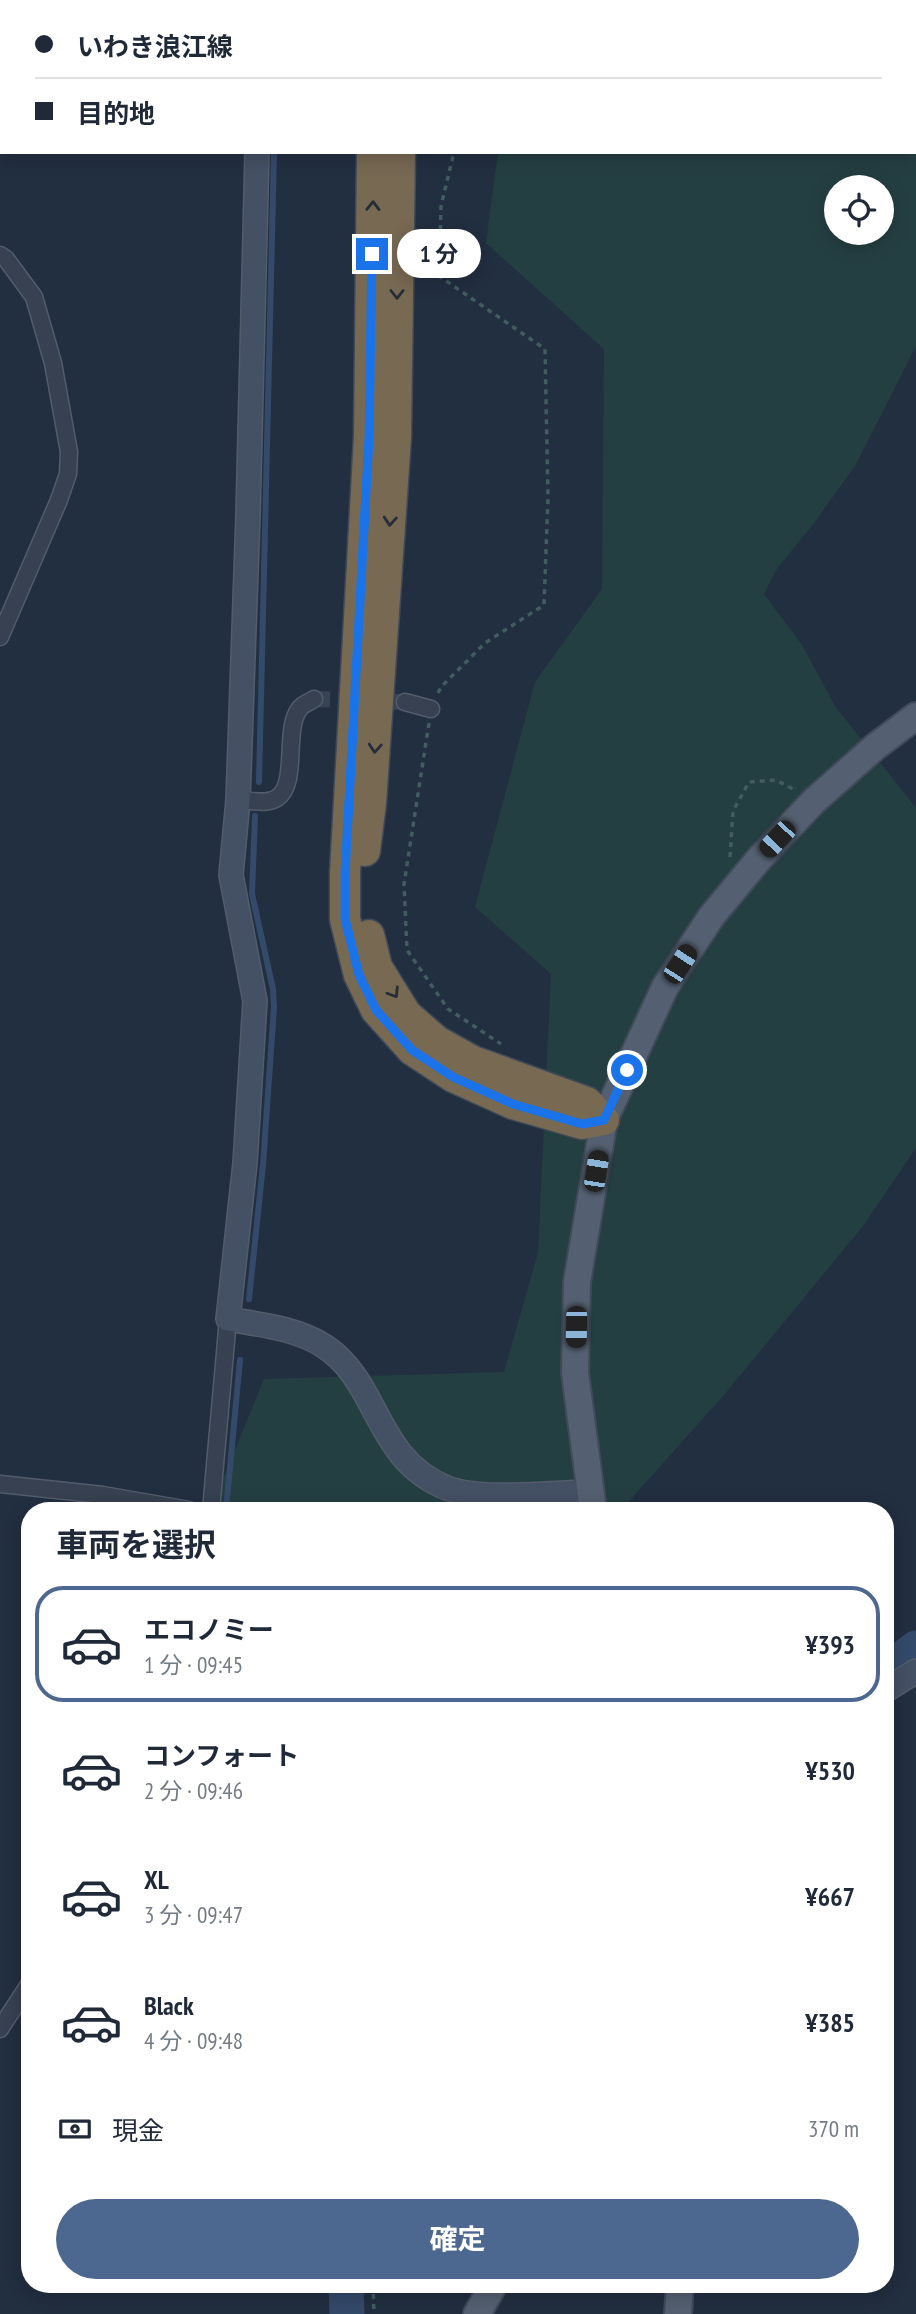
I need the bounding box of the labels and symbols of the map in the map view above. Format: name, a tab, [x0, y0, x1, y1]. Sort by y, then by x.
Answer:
one-way arrow	[365, 200, 381, 211]
callout: 1 分	[396, 230, 480, 278]
route end	[356, 238, 388, 270]
one-way arrow	[389, 289, 405, 300]
one-way arrow	[383, 516, 398, 527]
one-way arrow	[368, 743, 383, 754]
car	[755, 816, 800, 862]
car	[660, 941, 701, 987]
one-way arrow	[385, 986, 398, 999]
route start	[611, 1054, 643, 1086]
car	[583, 1149, 610, 1193]
car	[566, 1306, 587, 1348]

